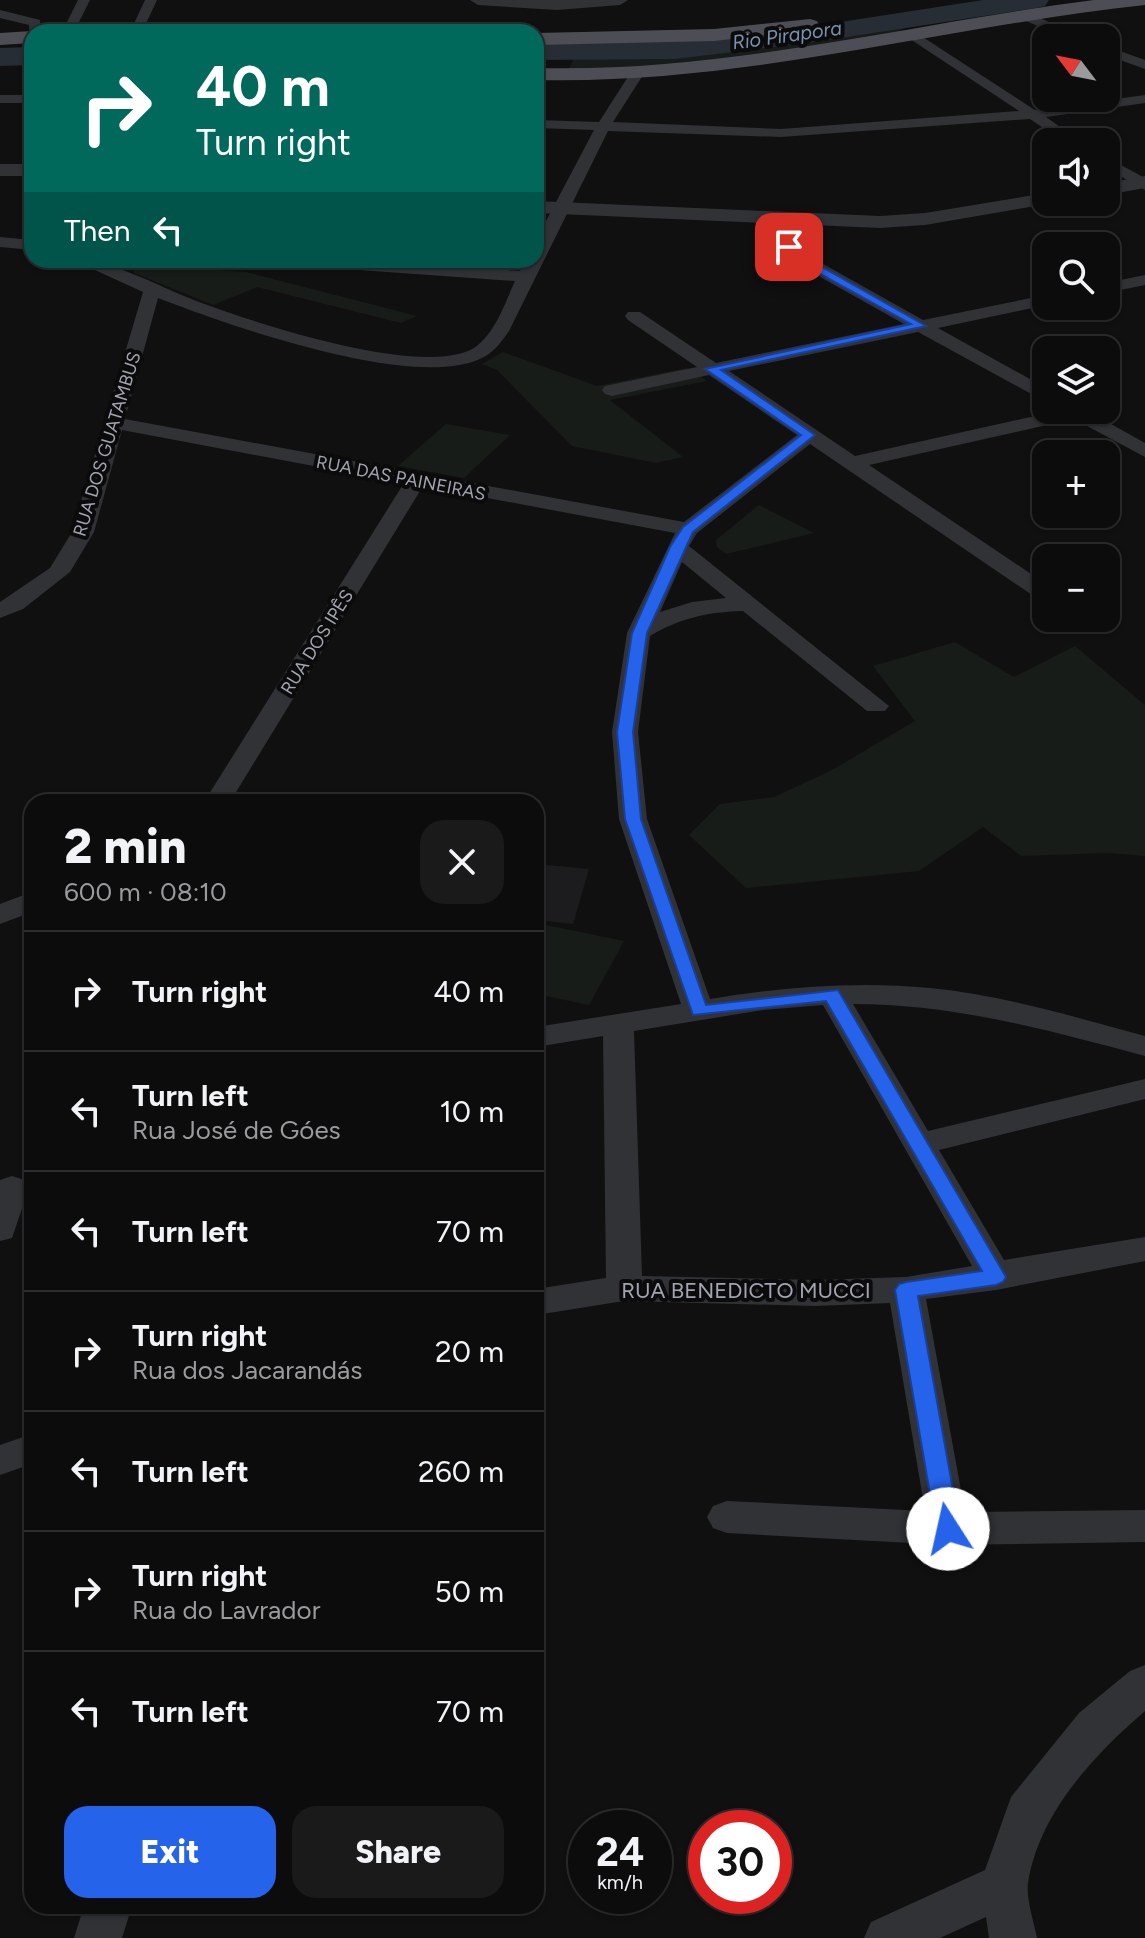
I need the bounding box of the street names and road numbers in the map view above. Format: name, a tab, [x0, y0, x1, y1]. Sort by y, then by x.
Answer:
street label: RUA DOS GUATAMBUS	[68, 349, 146, 539]
street label: RUA DAS PAINEIRAS	[314, 451, 488, 505]
street label: RUA DOS IPÊS	[276, 586, 358, 698]
street label: RUA BENEDICTO MUCCI	[621, 1277, 871, 1304]

